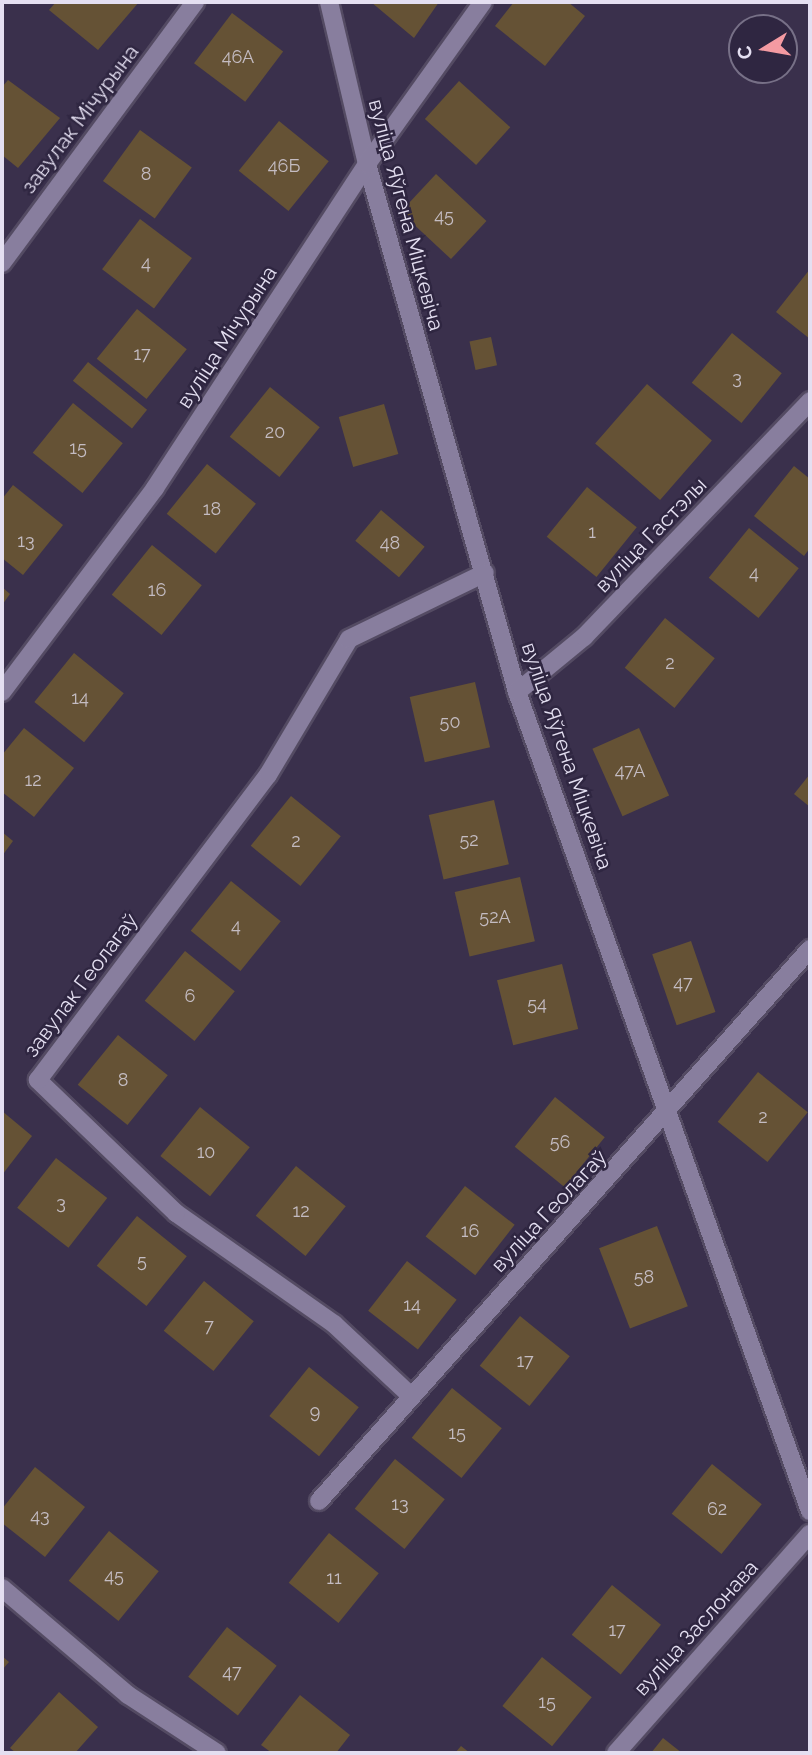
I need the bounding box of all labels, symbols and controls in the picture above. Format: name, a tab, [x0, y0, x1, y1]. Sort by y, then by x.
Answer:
north arrow	[728, 14, 798, 84]
street label: завулак Мічурына	[16, 40, 144, 198]
text: С	[732, 44, 756, 61]
house number: 46А	[222, 46, 254, 68]
street label: вуліца Яўгена Міцкевіча	[363, 96, 449, 334]
house number: 46Б	[268, 155, 300, 177]
house number: 8	[141, 163, 151, 185]
house number: 45	[434, 205, 454, 227]
house number: 4	[141, 252, 151, 274]
street label: вуліца Мічурына	[172, 261, 282, 413]
house number: 17	[133, 343, 151, 365]
house number: 3	[732, 367, 742, 389]
house number: 20	[265, 421, 285, 443]
house number: 15	[69, 437, 87, 459]
street label: вуліца Гастэлы	[590, 472, 712, 598]
house number: 18	[203, 498, 221, 520]
house number: 1	[588, 521, 596, 543]
house number: 13	[17, 530, 35, 552]
house number: 48	[380, 532, 400, 554]
house number: 4	[749, 562, 759, 584]
house number: 16	[148, 579, 166, 601]
street label: вуліца Яўгена Міцкевіча	[516, 639, 618, 873]
house number: 2	[665, 652, 675, 674]
house number: 14	[71, 687, 89, 709]
house number: 50	[440, 711, 460, 733]
house number: 47А	[615, 760, 645, 782]
house number: 12	[24, 769, 42, 791]
house number: 52	[459, 829, 479, 851]
house number: 2	[291, 830, 301, 852]
house number: 52А	[479, 906, 511, 928]
street label: завулак Геолагаў	[19, 908, 143, 1062]
house number: 4	[231, 915, 241, 937]
house number: 47	[673, 972, 693, 994]
house number: 6	[185, 985, 195, 1007]
house number: 54	[527, 993, 547, 1015]
house number: 8	[118, 1069, 128, 1091]
house number: 2	[758, 1106, 768, 1128]
house number: 56	[550, 1131, 570, 1153]
house number: 10	[197, 1141, 215, 1163]
street label: вуліца Геолагаў	[486, 1145, 612, 1277]
house number: 3	[56, 1192, 66, 1214]
house number: 12	[292, 1200, 310, 1222]
house number: 16	[461, 1220, 479, 1242]
house number: 5	[137, 1250, 147, 1272]
house number: 58	[634, 1266, 654, 1288]
house number: 14	[403, 1294, 421, 1316]
house number: 7	[204, 1315, 214, 1337]
house number: 17	[516, 1350, 534, 1372]
house number: 9	[310, 1401, 320, 1423]
house number: 15	[448, 1422, 466, 1444]
house number: 13	[391, 1493, 409, 1515]
house number: 62	[707, 1498, 727, 1520]
house number: 43	[30, 1505, 50, 1527]
street label: вуліца Заслонава	[629, 1555, 763, 1701]
house number: 45	[104, 1565, 124, 1587]
house number: 11	[326, 1567, 342, 1589]
house number: 17	[608, 1619, 626, 1641]
house number: 47	[222, 1661, 242, 1683]
house number: 15	[538, 1691, 556, 1713]

